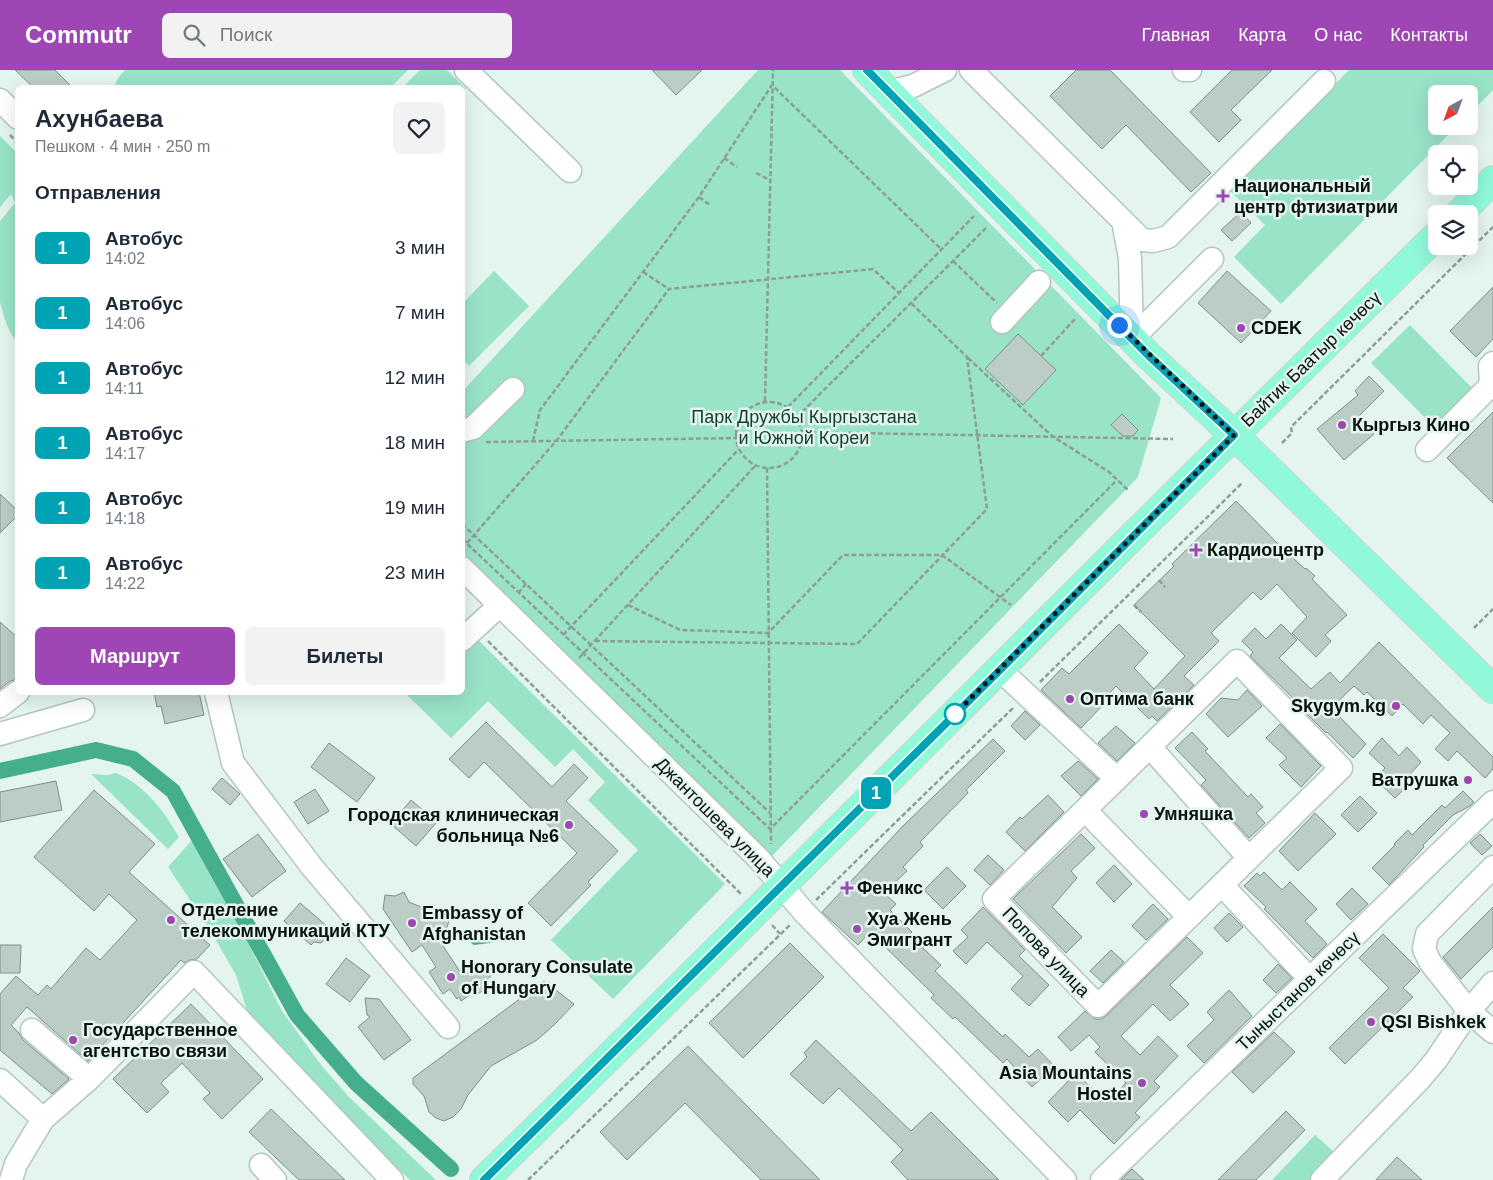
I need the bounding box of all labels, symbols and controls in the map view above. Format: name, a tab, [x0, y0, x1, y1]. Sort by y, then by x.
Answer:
search box	[162, 13, 512, 58]
text: Commutr	[25, 21, 132, 48]
icon: search	[180, 21, 208, 49]
text: Поиск	[220, 24, 272, 45]
text: Главная	[1142, 25, 1210, 45]
text: Карта	[1238, 25, 1286, 45]
text: О нас	[1314, 25, 1362, 45]
text: Контакты	[1390, 25, 1468, 45]
north arrow	[1428, 85, 1478, 135]
map controls	[1428, 85, 1478, 255]
button: heart	[393, 102, 445, 154]
text: Ахунбаева	[35, 105, 163, 132]
text: Пешком · 4 мин · 250 m	[35, 138, 210, 155]
button: locate	[1428, 145, 1478, 195]
place label: Национальный центр фтизиатрии	[1234, 176, 1398, 217]
text: Отправления	[35, 182, 161, 203]
marker: Национальный центр фтизиатрии	[1216, 189, 1230, 203]
button: layers	[1428, 205, 1478, 255]
text: Автобус	[105, 228, 183, 249]
text: 3 мин	[395, 237, 445, 258]
text: 1	[57, 238, 68, 258]
text: 14:02	[105, 250, 145, 267]
street label: Байтик Баатыр көчөсү	[1237, 287, 1385, 431]
text: Автобус	[105, 293, 183, 314]
text: 7 мин	[395, 302, 445, 323]
text: 1	[57, 303, 68, 323]
your location	[1107, 313, 1132, 338]
text: 14:06	[105, 315, 145, 332]
place label: CDEK	[1251, 318, 1302, 338]
marker: CDEK	[1235, 322, 1247, 334]
text: Автобус	[105, 358, 183, 379]
text: 12 мин	[384, 367, 445, 388]
text: 1	[57, 368, 68, 388]
text: 14:11	[105, 380, 144, 397]
park label: Парк Дружбы Кыргызстана и Южной Кореи	[691, 407, 918, 448]
place label: Кыргыз Кино	[1352, 415, 1470, 435]
marker: Кыргыз Кино	[1336, 419, 1348, 431]
text: Автобус	[105, 423, 183, 444]
text: 18 мин	[384, 432, 445, 453]
text: 1	[57, 433, 68, 453]
text: 14:17	[105, 445, 145, 462]
text: Автобус	[105, 488, 183, 509]
text: 19 мин	[384, 497, 445, 518]
text: 1	[57, 498, 68, 518]
text: 14:18	[105, 510, 145, 527]
place label: Кардиоцентр	[1207, 540, 1324, 560]
marker: Кардиоцентр	[1189, 543, 1203, 557]
text: Автобус	[105, 553, 183, 574]
text: 23 мин	[384, 562, 445, 583]
text: 1	[57, 563, 68, 583]
text: 14:22	[105, 575, 145, 592]
button: Маршрут	[35, 627, 235, 685]
button: Билеты	[245, 627, 445, 685]
place label: Оптима банк	[1080, 689, 1195, 709]
marker: Оптима банк	[1064, 693, 1076, 705]
place label: Skygym.kg	[1291, 696, 1386, 716]
marker: Skygym.kg	[1390, 700, 1402, 712]
unlabelled marker	[944, 703, 966, 725]
street label: Джантошева улица	[651, 753, 780, 882]
place label: Ватрушка	[1371, 770, 1459, 790]
marker: Ватрушка	[1462, 774, 1474, 786]
line badge: 1	[860, 777, 892, 809]
text: 1	[871, 783, 881, 803]
place label: Умняшка	[1154, 804, 1234, 824]
place label: Городская клиническая больница №6	[348, 805, 559, 846]
marker: Умняшка	[1138, 808, 1150, 820]
marker: Городская клиническая больница №6	[563, 819, 575, 831]
place label: Феникс	[857, 878, 923, 898]
marker: Феникс	[841, 882, 853, 894]
place label: Отделение телекоммуникаций КТУ	[181, 900, 391, 941]
place label: Embassy of Afghanistan	[422, 903, 526, 944]
street label: Попова улица	[998, 903, 1094, 1002]
place label: Хуа Жень Эмигрант	[867, 909, 953, 950]
marker: Отделение телекоммуникаций КТУ	[165, 914, 177, 926]
marker: Embassy of Afghanistan	[406, 917, 418, 929]
marker: Хуа Жень Эмигрант	[851, 923, 863, 935]
street label: Тыныстанов көчөсү	[1232, 927, 1364, 1055]
place label: Honorary Consulate of Hungary	[461, 957, 633, 998]
marker: Honorary Consulate of Hungary	[445, 971, 457, 983]
place label: QSI Bishkek	[1381, 1012, 1487, 1032]
marker: QSI Bishkek	[1365, 1016, 1377, 1028]
place label: Государственное агентство связи	[83, 1020, 238, 1061]
marker: Государственное агентство связи	[67, 1034, 79, 1046]
place label: Asia Mountains Hostel	[999, 1063, 1132, 1104]
marker: Asia Mountains Hostel	[1136, 1077, 1148, 1089]

